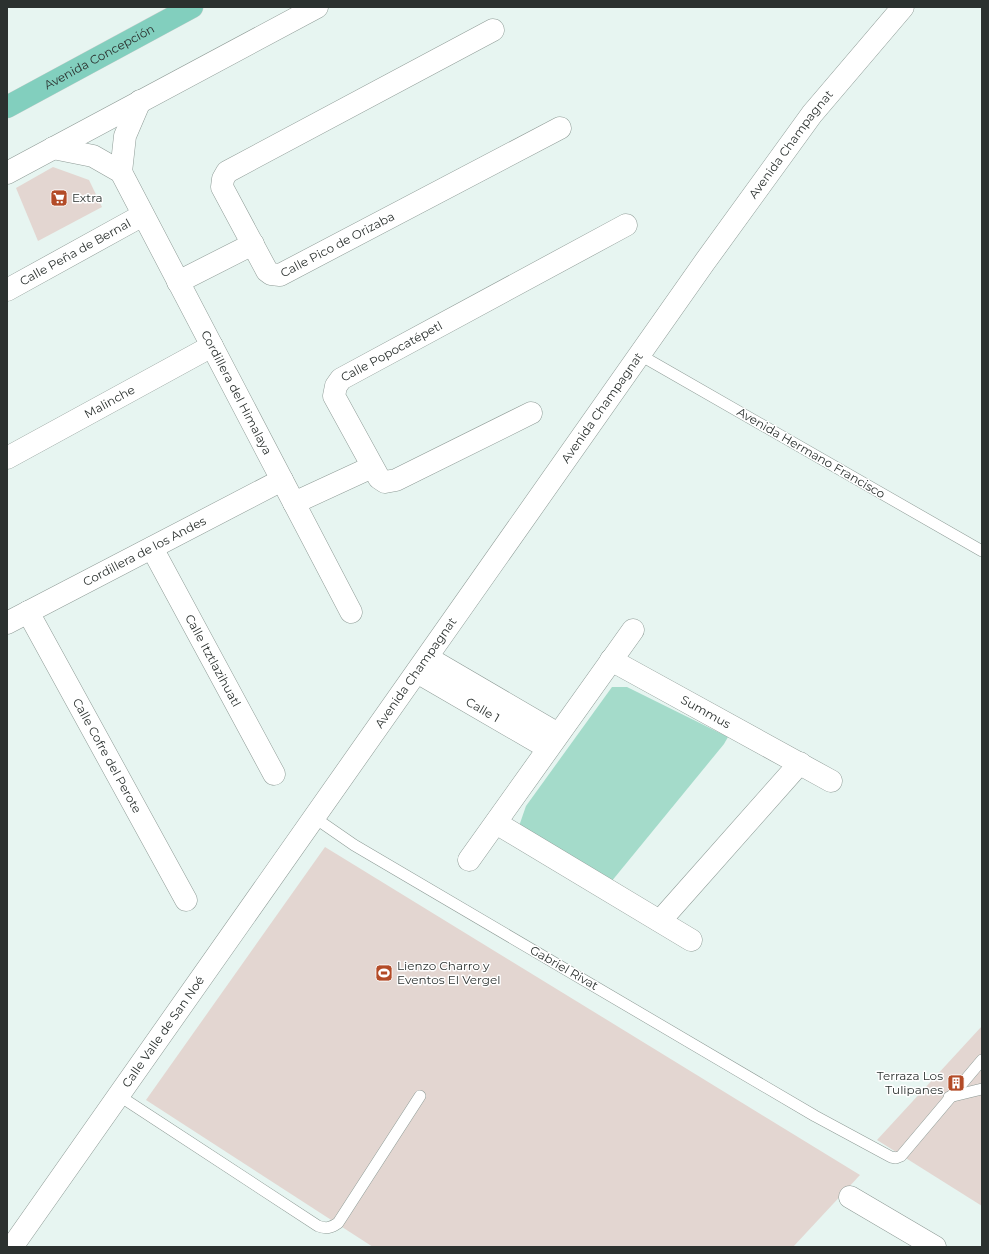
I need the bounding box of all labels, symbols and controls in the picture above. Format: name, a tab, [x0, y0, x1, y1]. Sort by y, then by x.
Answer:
street label: Avenida Concepción	[41, 21, 157, 93]
street label: Avenida Champagnat	[745, 87, 836, 201]
supermarket icon: Extra	[49, 188, 69, 208]
place label: Extra	[72, 190, 103, 205]
street label: Calle Pico de Orizaba	[278, 208, 397, 280]
street label: Calle Peña de Bernal	[17, 215, 133, 289]
street label: Calle Popocatépetl	[338, 318, 445, 385]
street label: Cordillera del Himalaya	[198, 328, 275, 457]
street label: Avenida Champagnat	[558, 349, 646, 466]
street label: Malinche	[82, 382, 137, 421]
street label: Avenida Hermano Francisco	[734, 404, 888, 501]
street label: Cordillera de los Andes	[80, 513, 208, 589]
street label: Calle Itztlazihuatl	[182, 612, 244, 709]
street label: Avenida Champagnat	[371, 614, 459, 731]
street label: Summus	[678, 692, 734, 731]
street label: Calle 1	[463, 694, 503, 725]
street label: Calle Cofre del Perote	[70, 695, 145, 816]
street label: Gabriel Rivat	[528, 942, 601, 993]
place label: Lienzo Charro y Eventos El Vergel	[397, 958, 500, 987]
sports icon: Lienzo Charro y Eventos El Vergel	[374, 963, 394, 983]
street label: Calle Valle de San Noé	[119, 973, 207, 1090]
place label: Terraza Los Tulipanes	[877, 1068, 943, 1097]
building icon: Terraza Los Tulipanes	[946, 1073, 966, 1093]

